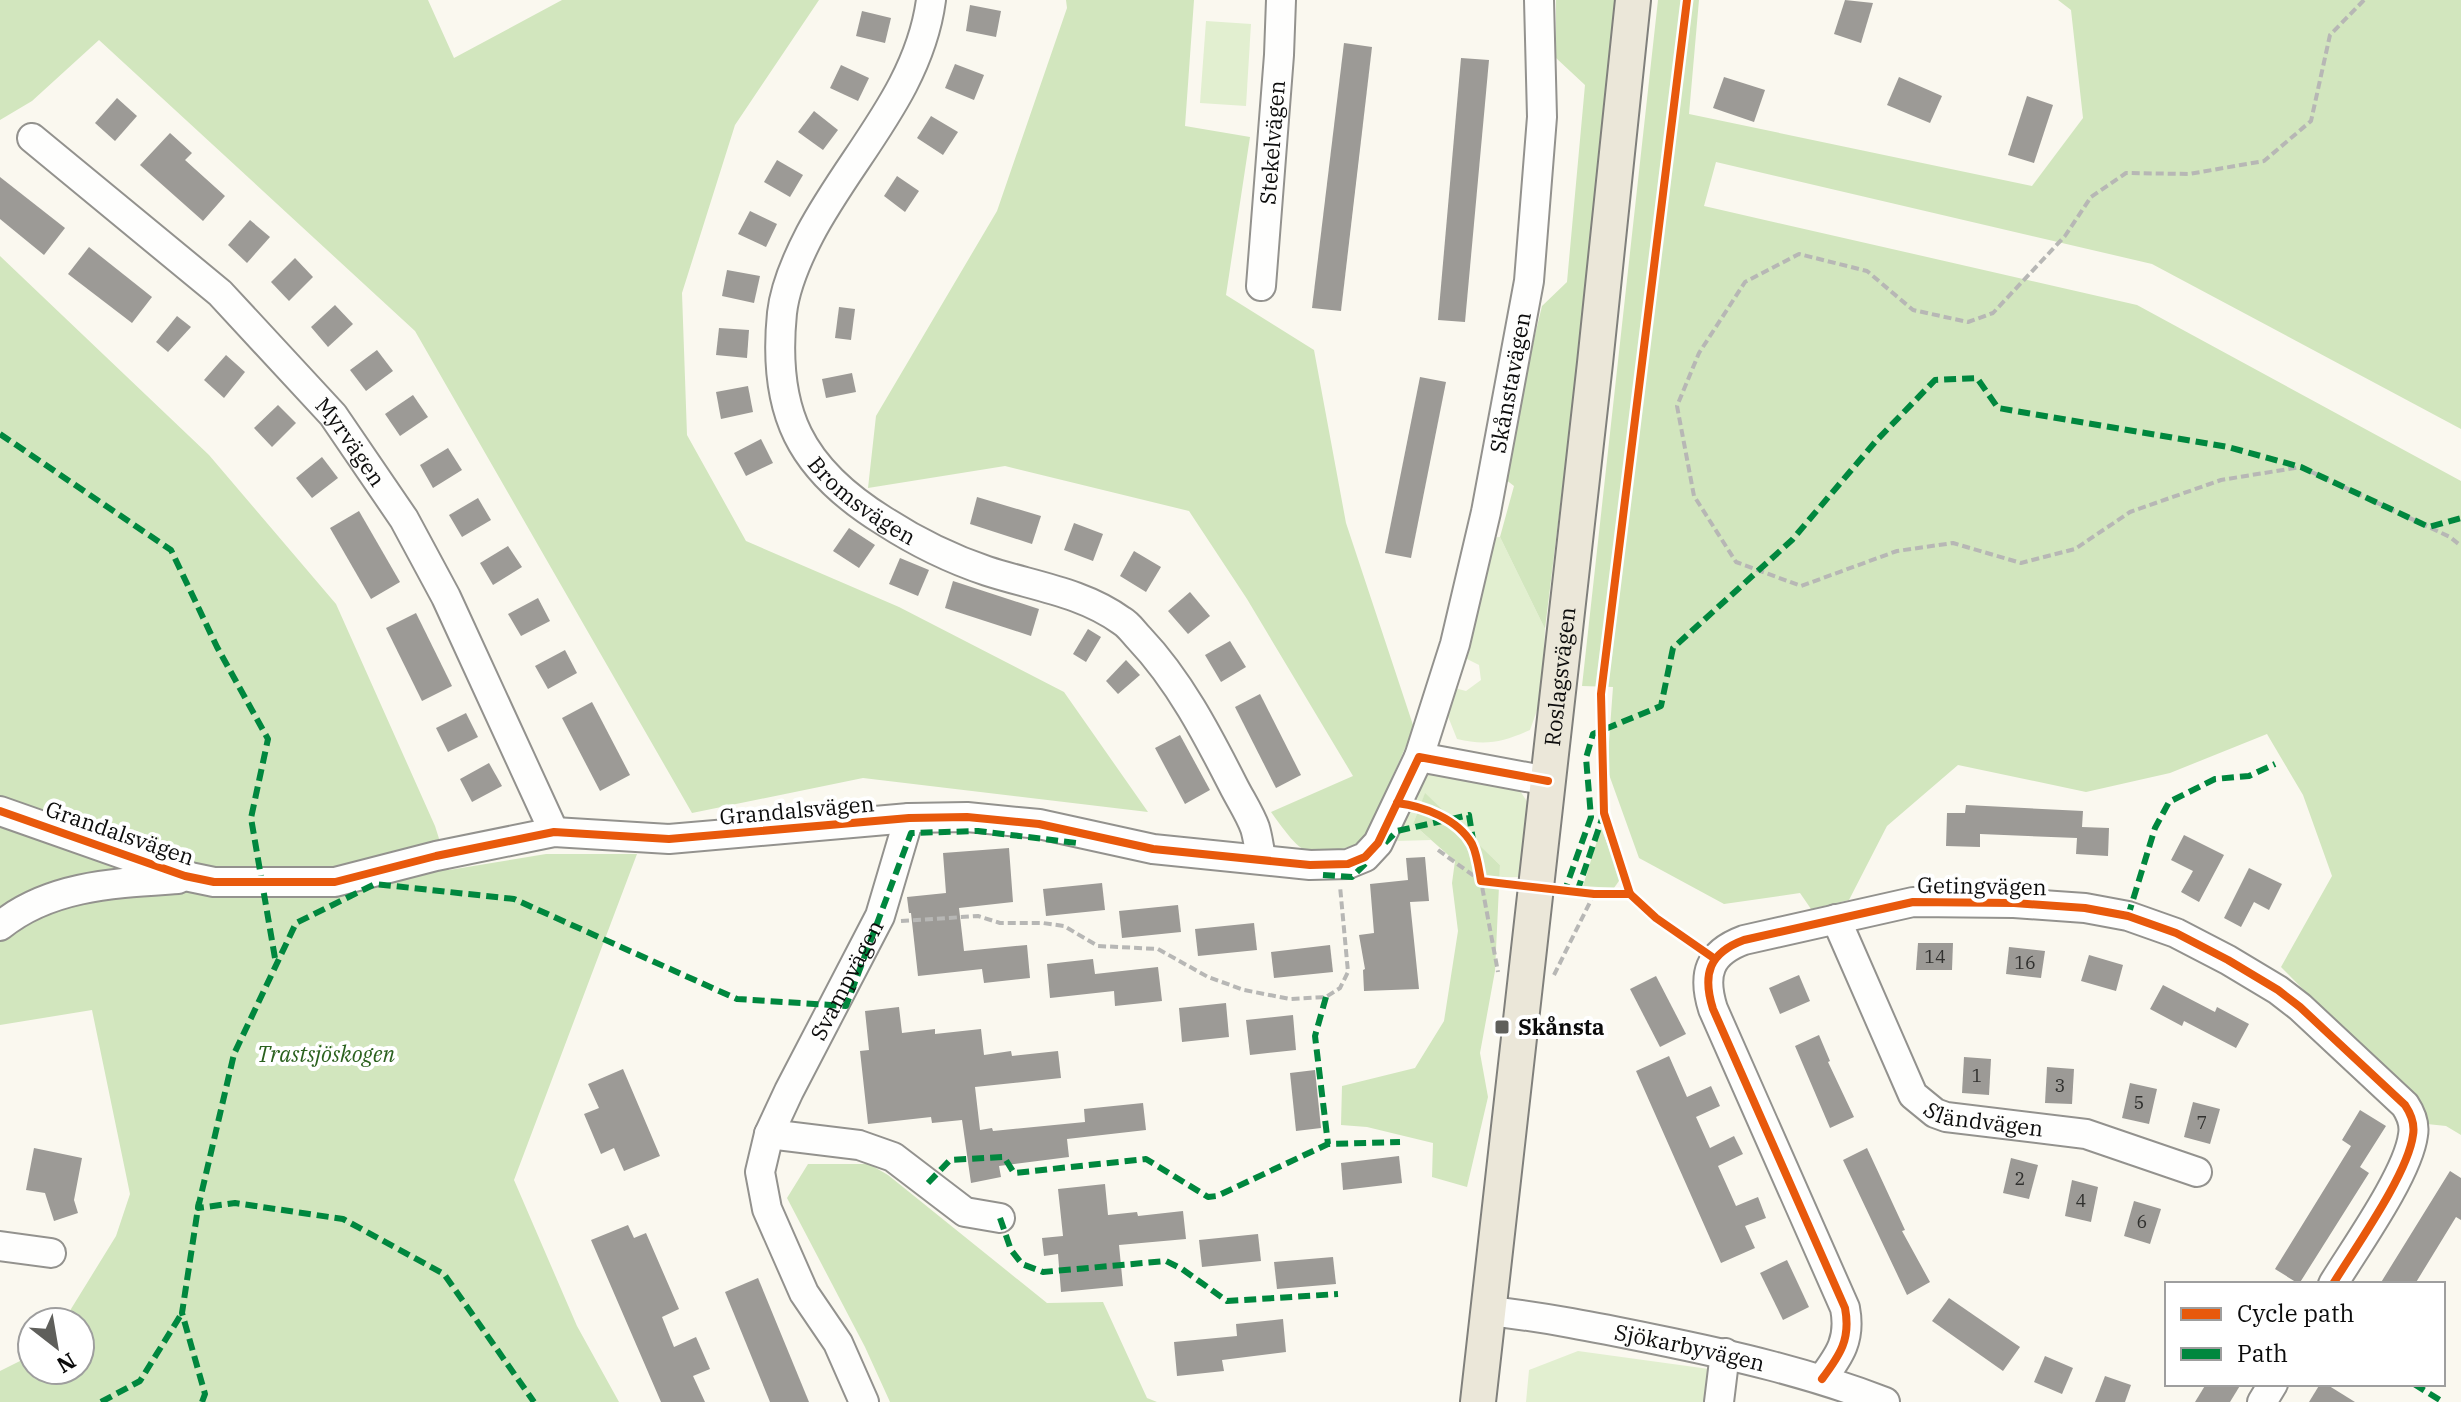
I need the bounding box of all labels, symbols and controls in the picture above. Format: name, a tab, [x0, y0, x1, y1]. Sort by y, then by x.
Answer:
street label: Stekelvägen	[1252, 79, 1291, 206]
street label: Skånstavägen	[1482, 309, 1537, 455]
street label: Myrvägen	[310, 391, 392, 492]
street label: Bromsvägen	[802, 450, 921, 551]
street label: Roslagsvägen	[1537, 605, 1581, 748]
street label: Grandalsvägen	[718, 788, 876, 831]
street label: Grandalsvägen	[42, 794, 198, 872]
street label: Getingvägen	[1917, 870, 2047, 901]
street label: Svampvägen	[803, 915, 890, 1045]
house number: 14	[1924, 945, 1946, 968]
house number: 16	[2014, 951, 2036, 974]
place label: Skånsta	[1518, 1012, 1604, 1041]
marker: Skånsta	[1493, 1018, 1511, 1036]
park label: Trastsjöskogen	[257, 1039, 396, 1068]
house number: 1	[1972, 1064, 1982, 1087]
house number: 3	[2055, 1074, 2065, 1097]
house number: 5	[2134, 1091, 2144, 1114]
street label: Sländvägen	[1918, 1095, 2045, 1143]
house number: 7	[2197, 1111, 2207, 1134]
house number: 2	[2015, 1167, 2025, 1190]
house number: 4	[2076, 1189, 2086, 1212]
house number: 6	[2137, 1210, 2147, 1233]
legend	[2165, 1282, 2445, 1386]
text: Cycle path	[2237, 1297, 2354, 1329]
north arrow	[16, 1306, 96, 1386]
street label: Sjökarbyvägen	[1612, 1317, 1768, 1378]
text: Path	[2237, 1337, 2288, 1369]
text: N	[52, 1347, 81, 1380]

